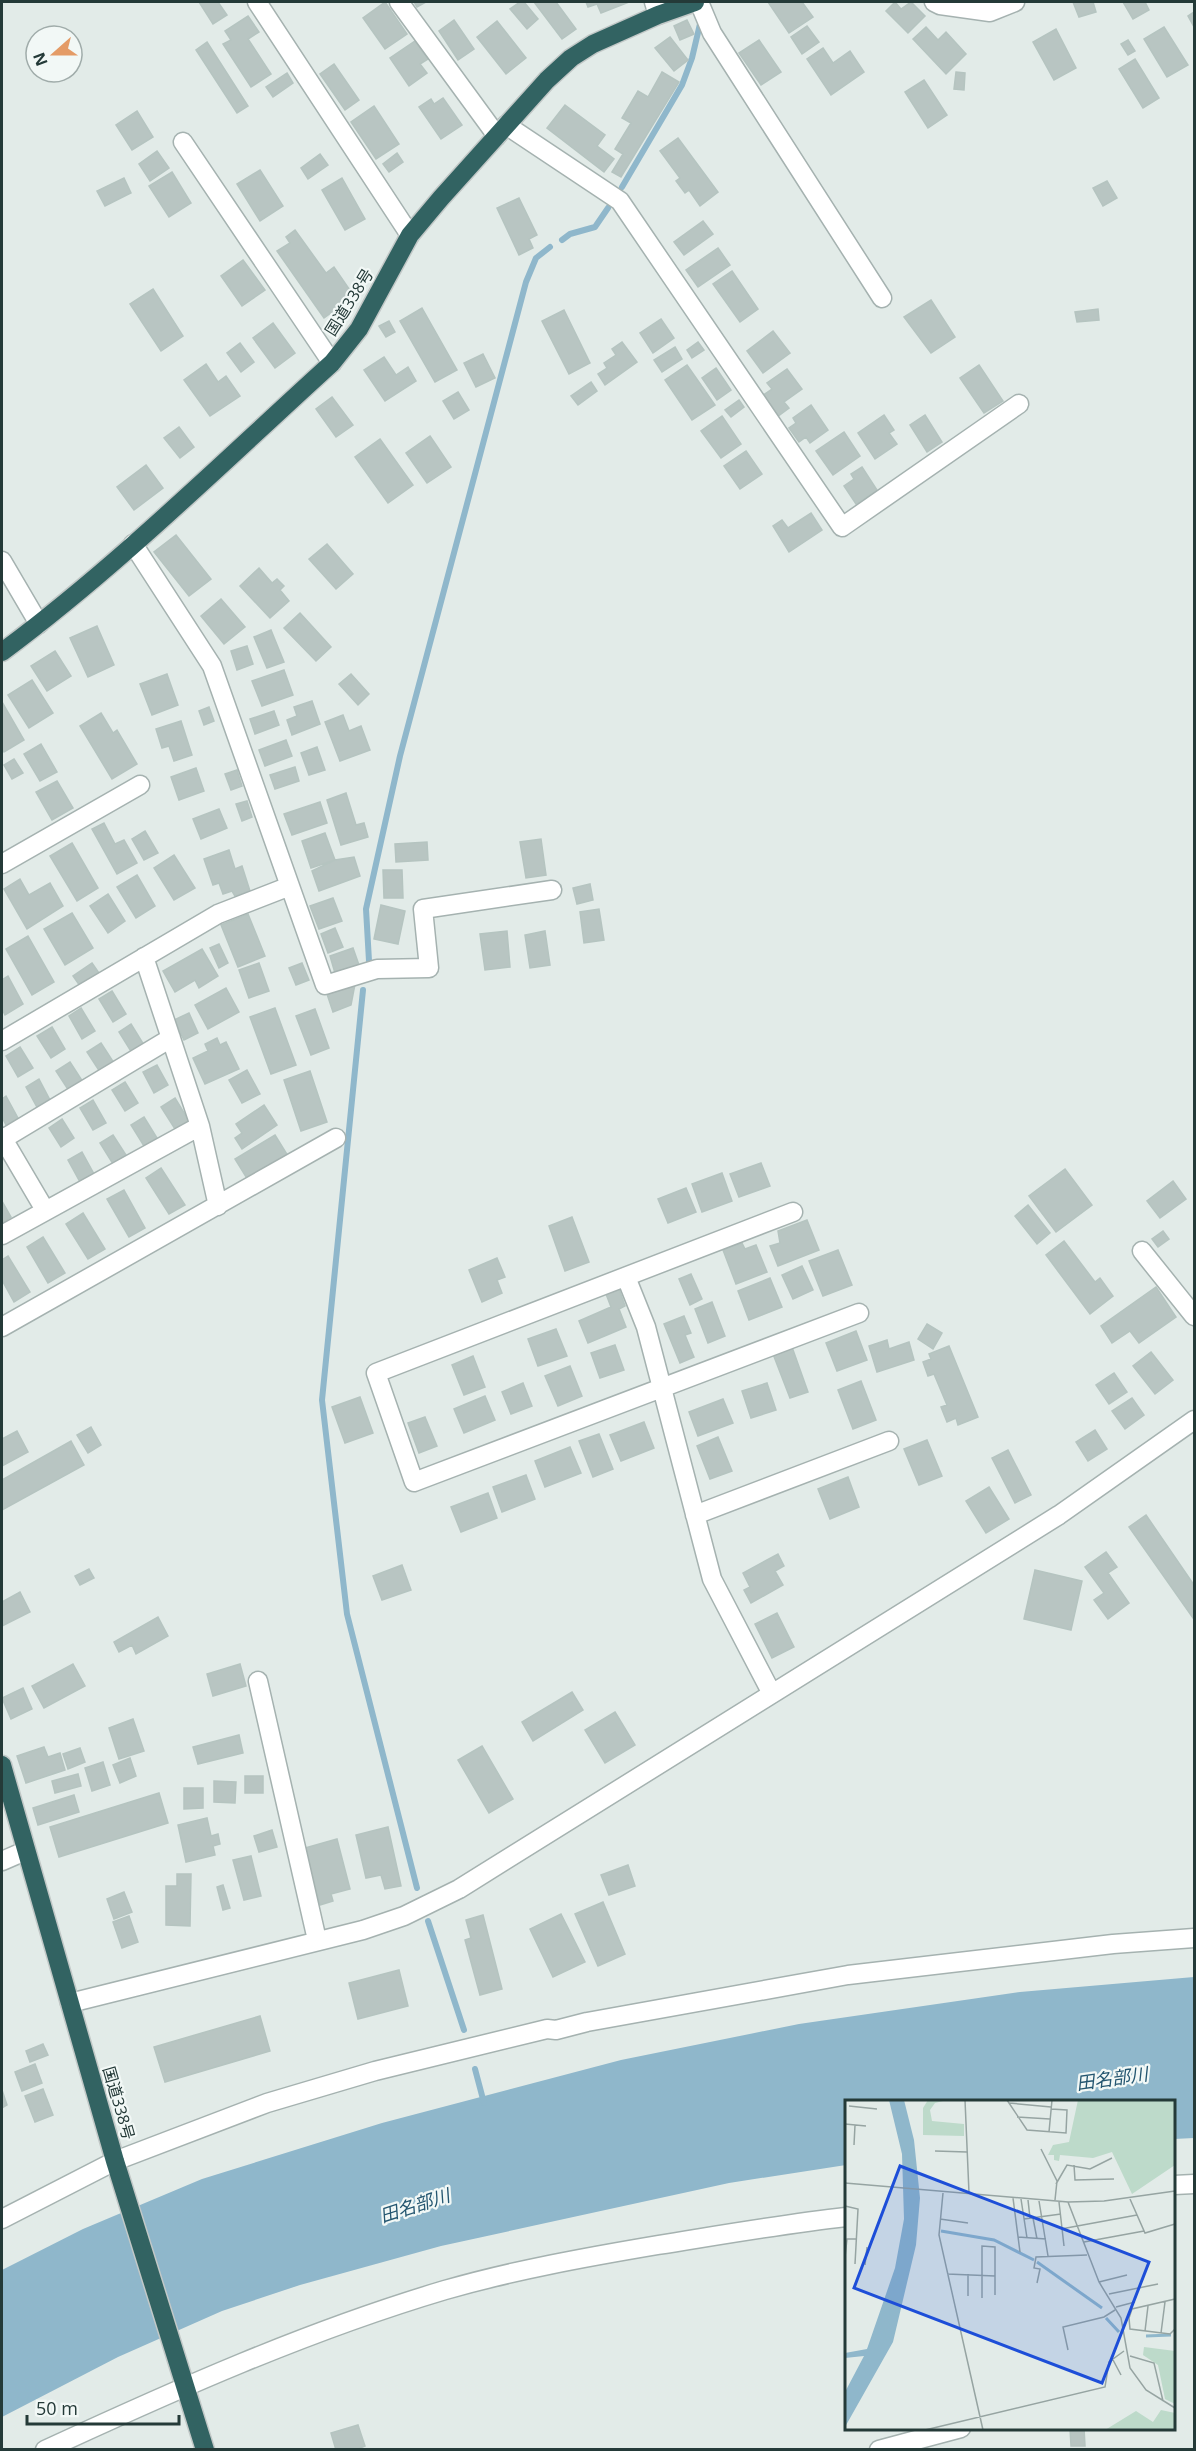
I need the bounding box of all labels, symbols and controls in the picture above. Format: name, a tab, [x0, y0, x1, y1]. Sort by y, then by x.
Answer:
north arrow	[24, 24, 84, 84]
text: N	[27, 49, 53, 69]
street label: 国道338号	[320, 264, 378, 340]
water label: 田名部川	[1075, 2061, 1151, 2095]
street label: 国道338号	[98, 2064, 140, 2142]
inset map	[845, 2100, 1175, 2430]
water label: 田名部川	[377, 2182, 455, 2228]
scale bar	[27, 2388, 178, 2426]
text: 50 m	[36, 2396, 78, 2420]

